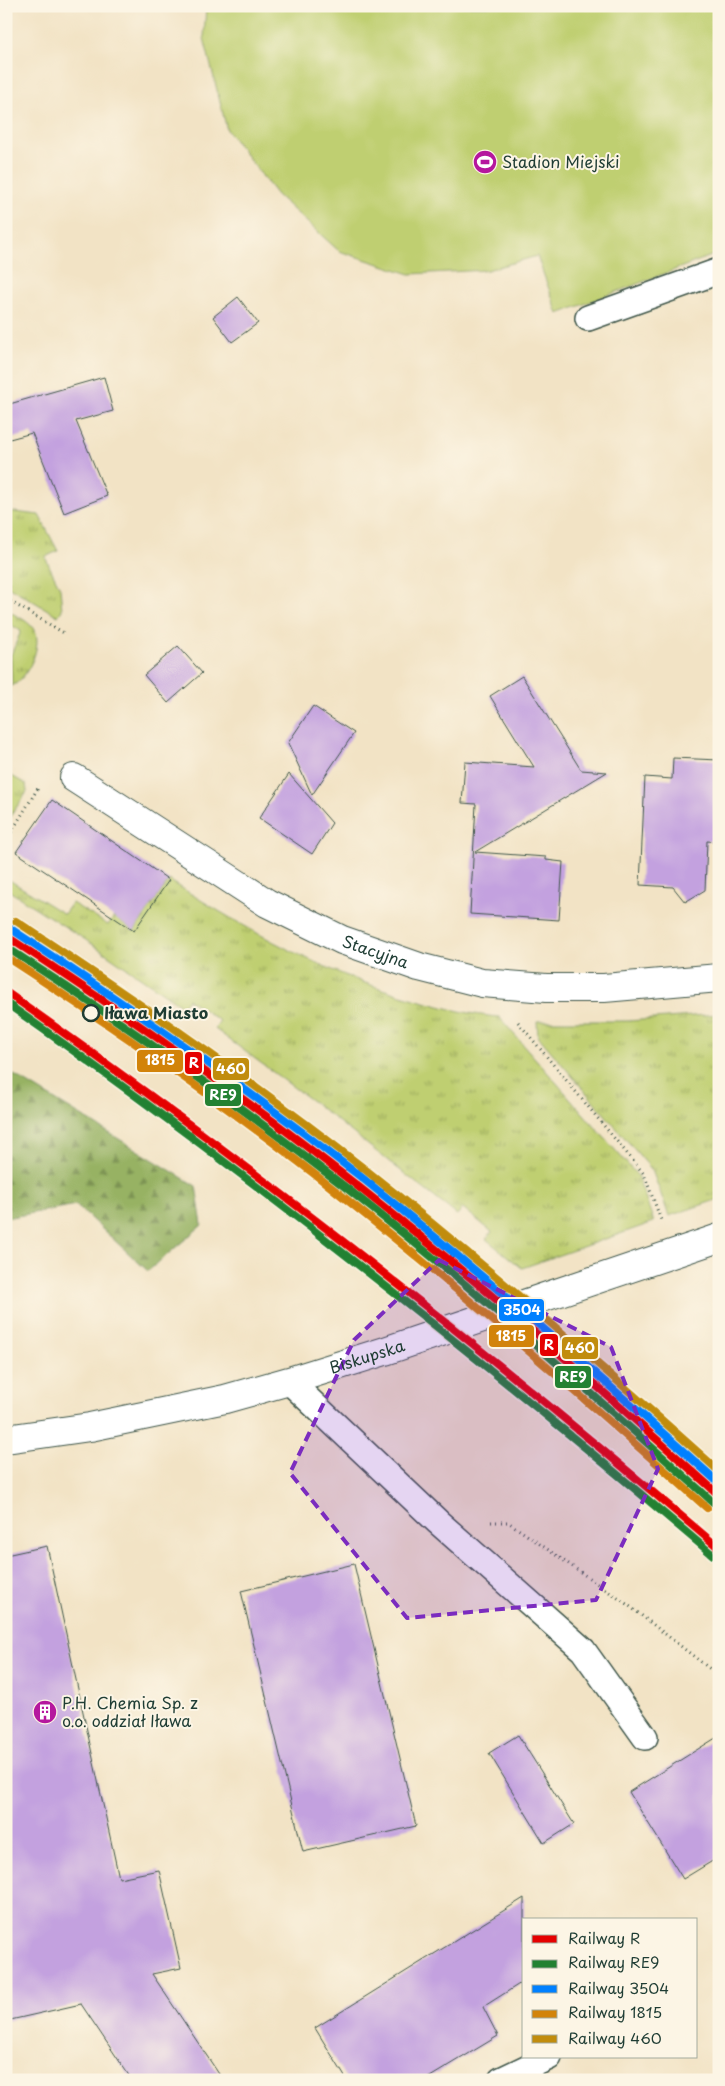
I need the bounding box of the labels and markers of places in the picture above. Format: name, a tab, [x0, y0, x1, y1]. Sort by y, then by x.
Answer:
sports icon: Stadion Miejski	[472, 149, 498, 175]
place label: Stadion Miejski	[502, 149, 620, 173]
place label: Iława Miasto	[104, 1000, 208, 1024]
marker: Iława Miasto	[82, 1004, 100, 1022]
place label: P.H. Chemia Sp. z o.o. oddział Iława	[62, 1690, 198, 1732]
building icon: P.H. Chemia Sp. z o.o. oddział Iława	[32, 1699, 58, 1725]

